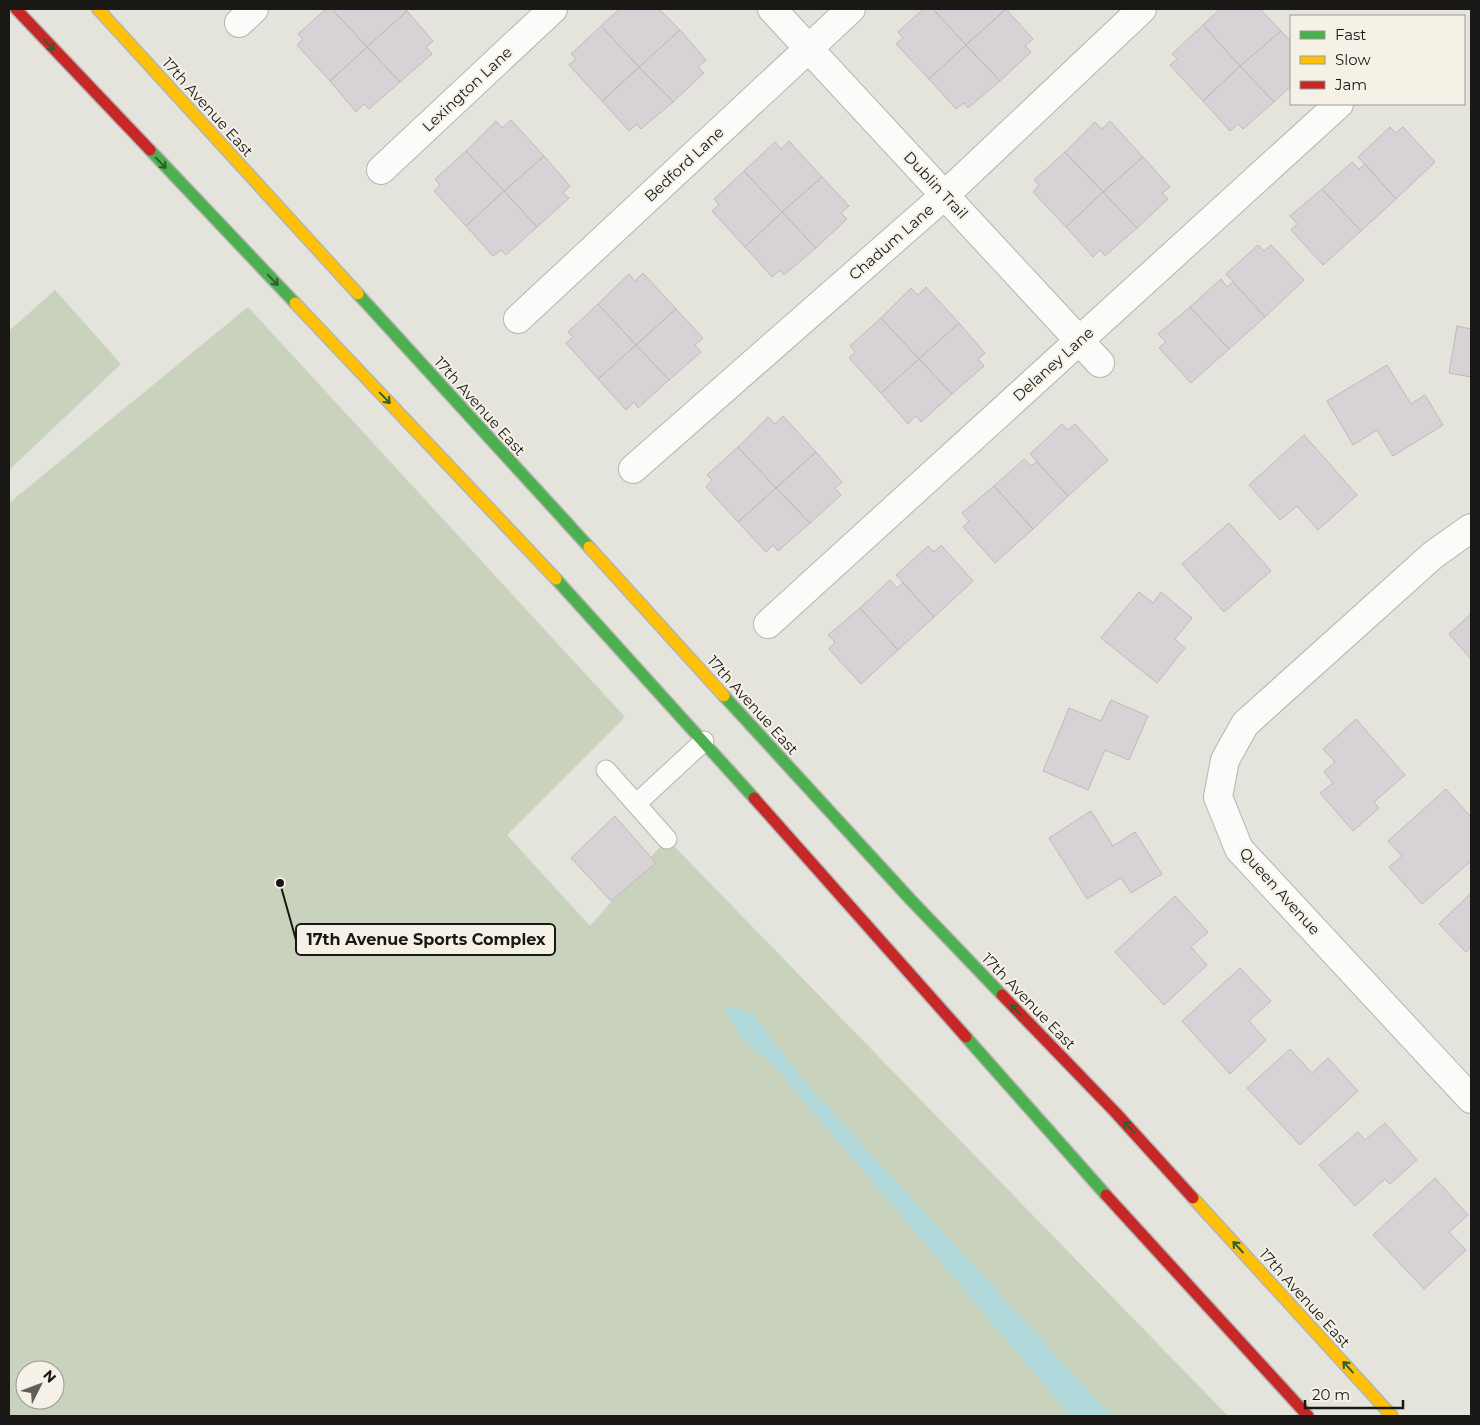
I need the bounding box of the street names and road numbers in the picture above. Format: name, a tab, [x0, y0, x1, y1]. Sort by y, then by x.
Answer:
street label: Lexington Lane	[418, 42, 516, 136]
street label: 17th Avenue East	[158, 53, 258, 161]
street label: Bedford Lane	[640, 122, 728, 206]
street label: Dublin Trail	[900, 147, 972, 223]
street label: Chadum Lane	[845, 200, 937, 284]
street label: Delaney Lane	[1009, 323, 1097, 405]
street label: 17th Avenue East	[430, 352, 530, 460]
street label: 17th Avenue East	[703, 651, 803, 759]
street label: Queen Avenue	[1236, 843, 1324, 939]
street label: 17th Avenue East	[978, 949, 1080, 1053]
street label: 17th Avenue East	[1255, 1244, 1355, 1352]

